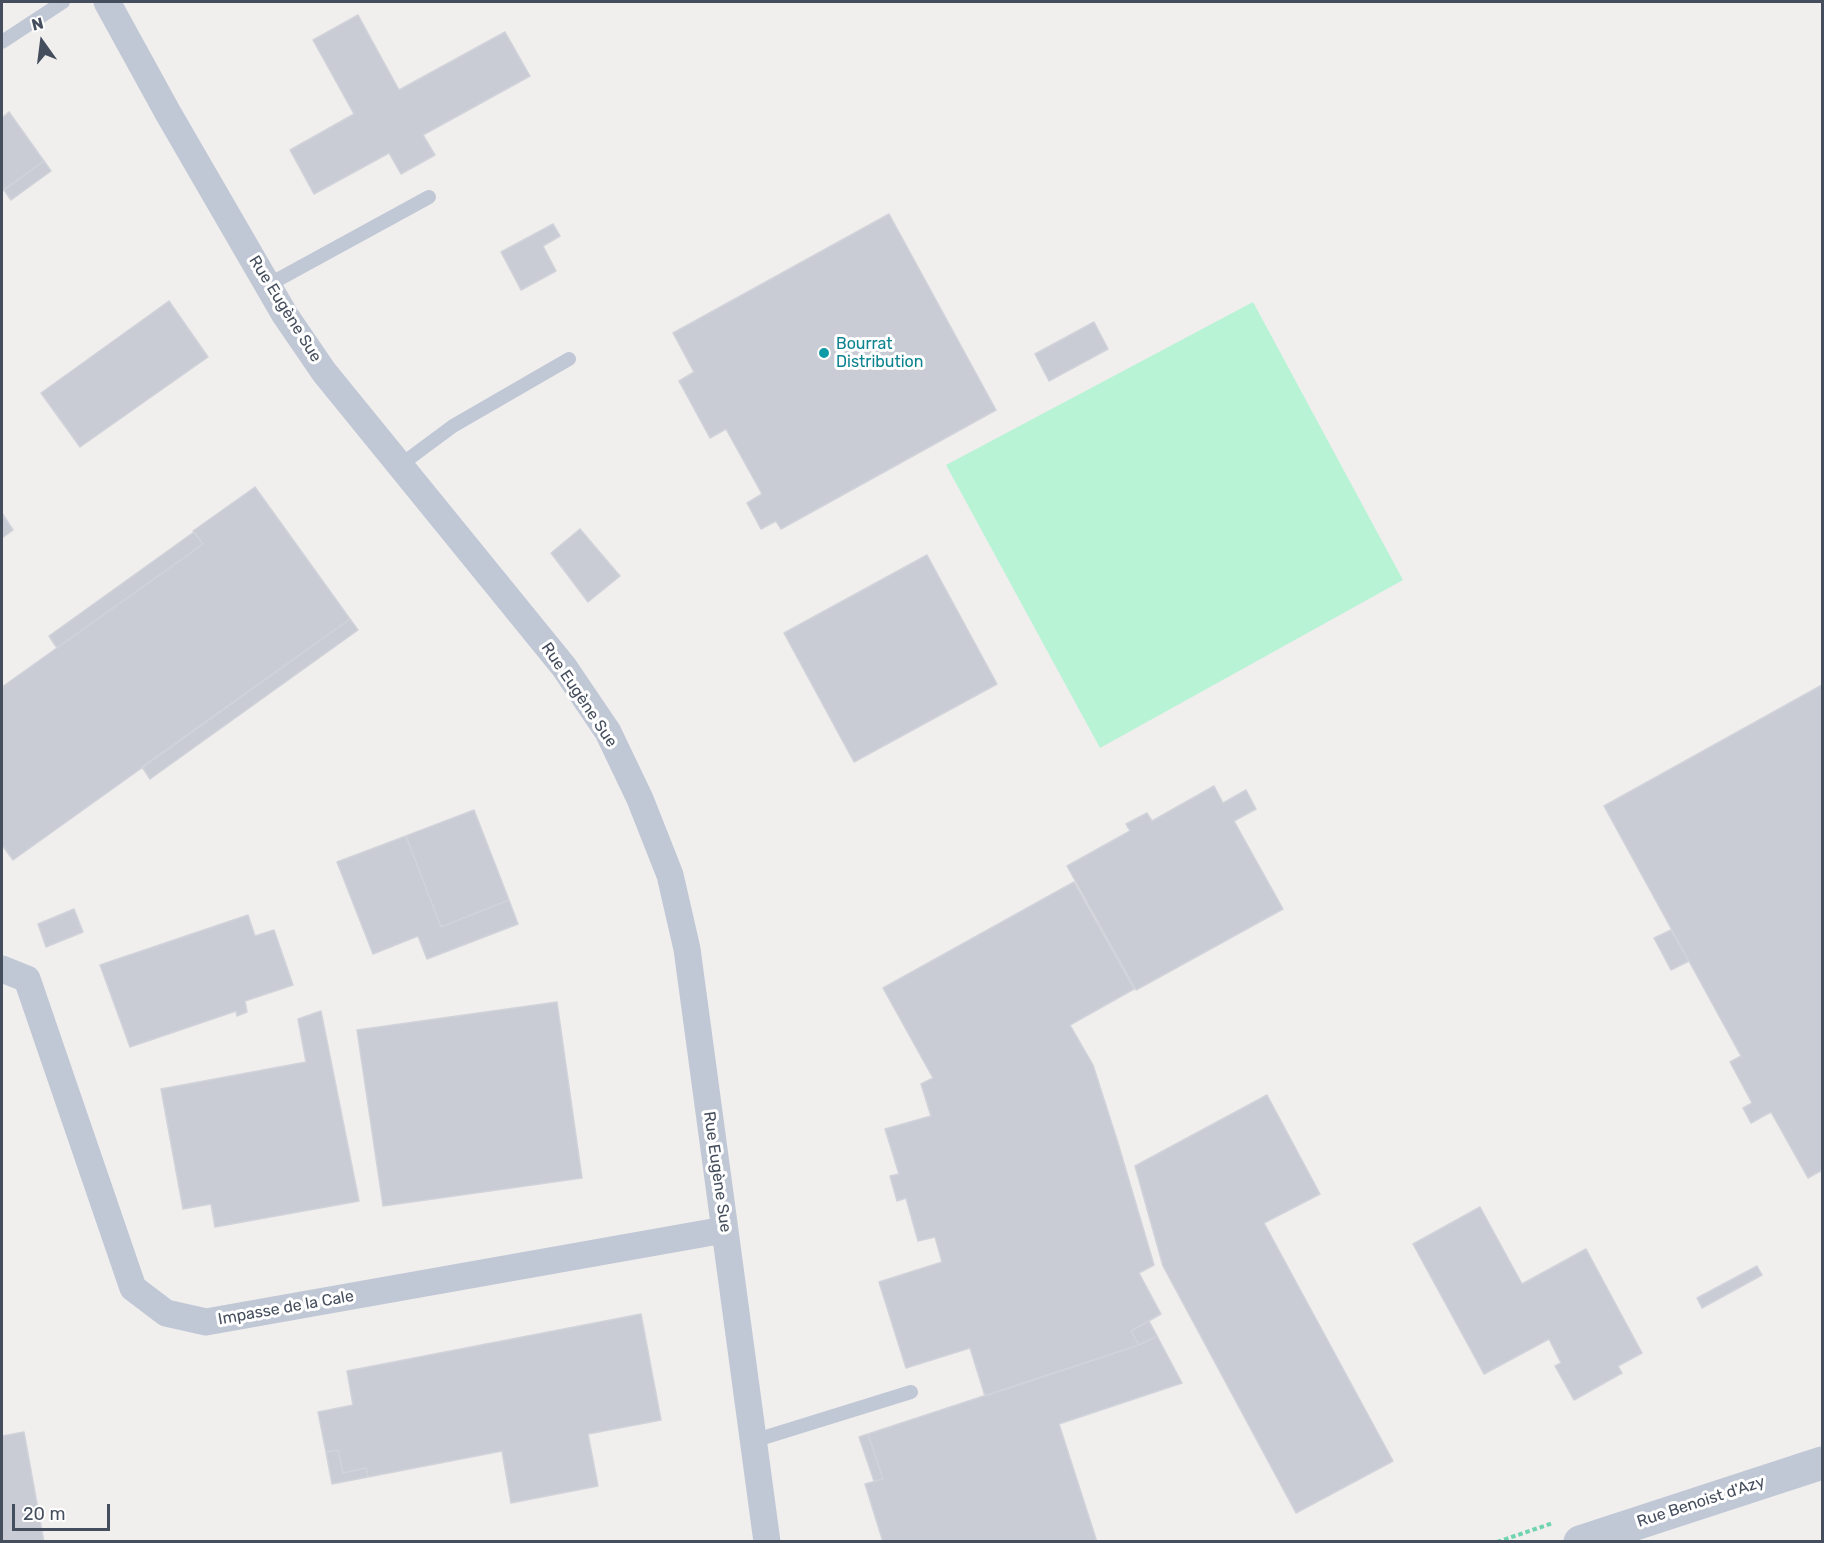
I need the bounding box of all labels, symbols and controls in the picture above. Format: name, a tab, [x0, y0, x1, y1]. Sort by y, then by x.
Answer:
north arrow	[12, 12, 72, 72]
text: N	[30, 13, 45, 35]
street label: Rue Eugène Sue	[245, 252, 325, 366]
place label: Bourrat Distribution	[836, 334, 923, 372]
marker: Bourrat Distribution	[817, 346, 831, 360]
street label: Rue Eugène Sue	[537, 639, 621, 751]
street label: Rue Eugène Sue	[699, 1110, 735, 1234]
street label: Impasse de la Cale	[217, 1287, 355, 1329]
street label: Rue Benoist d'Azy	[1635, 1472, 1767, 1532]
scale bar	[15, 1492, 112, 1530]
text: 20 m	[23, 1503, 65, 1525]

